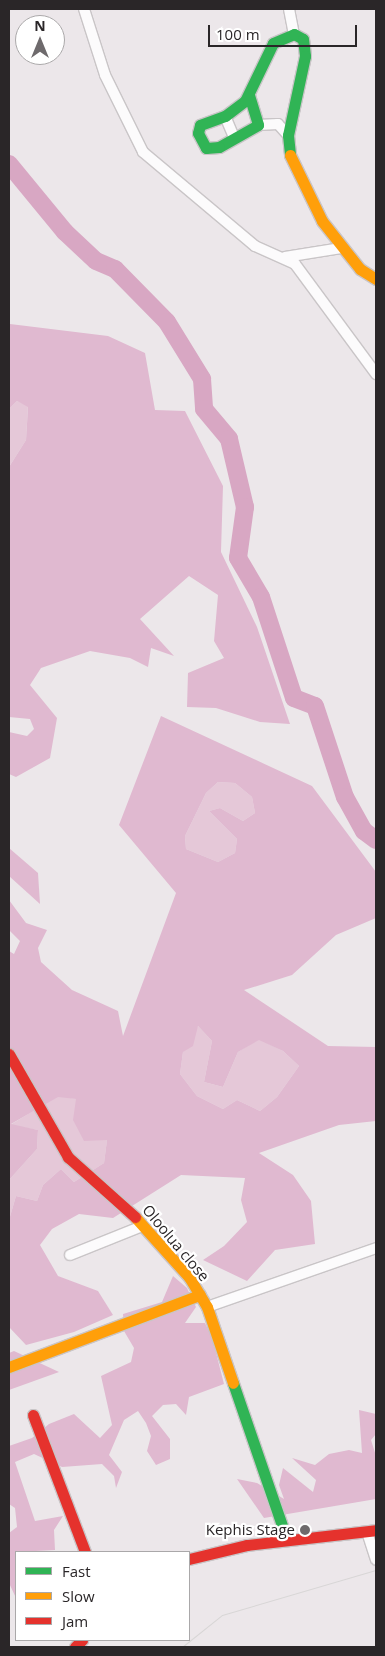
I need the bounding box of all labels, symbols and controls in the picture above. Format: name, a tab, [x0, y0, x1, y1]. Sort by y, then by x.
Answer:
north arrow	[15, 15, 65, 65]
scale bar	[210, 15, 359, 47]
text: N	[34, 16, 46, 35]
text: 100 m	[216, 24, 260, 44]
street label: Oloolua close	[139, 1201, 213, 1285]
place label: Kephis Stage	[206, 1521, 295, 1539]
marker: Kephis Stage	[299, 1524, 311, 1536]
legend	[15, 1551, 190, 1641]
text: Fast	[62, 1561, 91, 1581]
text: Slow	[62, 1586, 95, 1606]
text: Jam	[62, 1611, 88, 1631]

